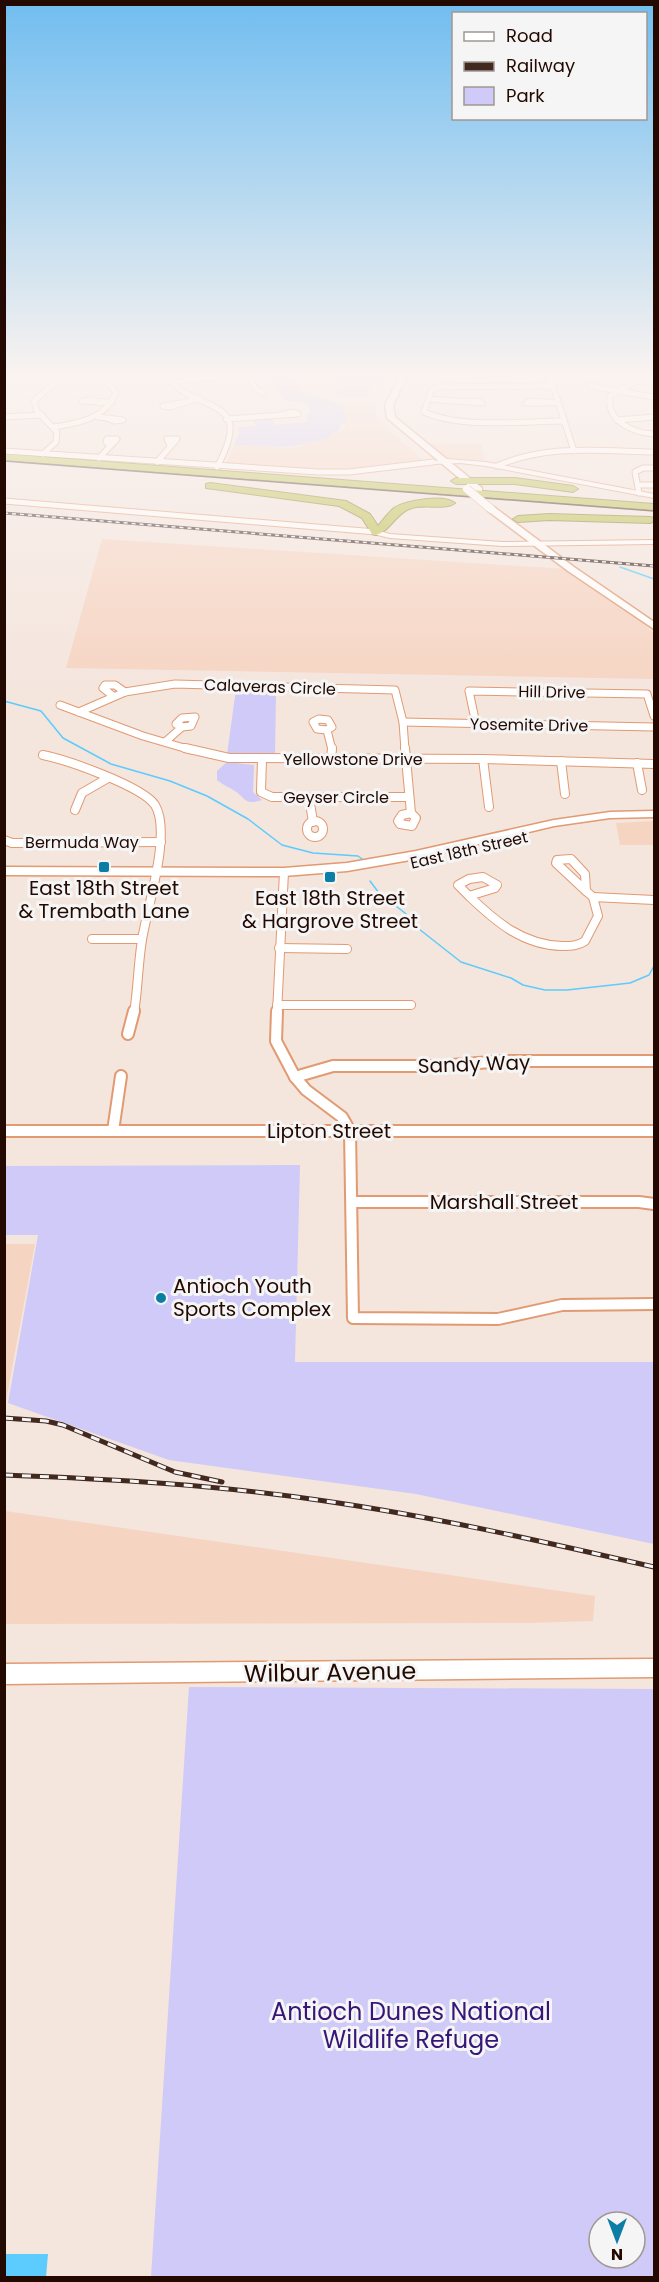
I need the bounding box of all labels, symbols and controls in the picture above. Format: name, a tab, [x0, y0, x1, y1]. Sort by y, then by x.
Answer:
legend	[452, 12, 647, 120]
text: Road	[506, 23, 553, 48]
text: Railway	[506, 53, 575, 78]
text: Park	[506, 83, 545, 108]
street label: Calaveras Circle	[204, 673, 336, 701]
street label: Hill Drive	[518, 680, 586, 704]
street label: Yosemite Drive	[470, 712, 588, 738]
street label: Yellowstone Drive	[283, 748, 423, 771]
street label: Geyser Circle	[283, 786, 389, 809]
street label: East 18th Street	[408, 825, 530, 875]
street label: Bermuda Way	[25, 831, 139, 854]
marker: East 18th Street & Trembath Lane	[97, 860, 111, 874]
marker: East 18th Street & Hargrove Street	[323, 870, 337, 884]
place label: East 18th Street & Trembath Lane	[18, 874, 190, 925]
place label: East 18th Street & Hargrove Street	[242, 884, 418, 935]
street label: Sandy Way	[417, 1048, 531, 1080]
street label: Lipton Street	[267, 1117, 391, 1145]
street label: Marshall Street	[430, 1188, 578, 1216]
place label: Antioch Youth Sports Complex	[173, 1272, 331, 1323]
marker: Antioch Youth Sports Complex	[154, 1291, 168, 1305]
street label: Wilbur Avenue	[244, 1654, 416, 1690]
park label: Antioch Dunes National Wildlife Refuge	[271, 1995, 551, 2056]
north arrow	[587, 2210, 647, 2270]
text: N	[611, 2243, 623, 2266]

